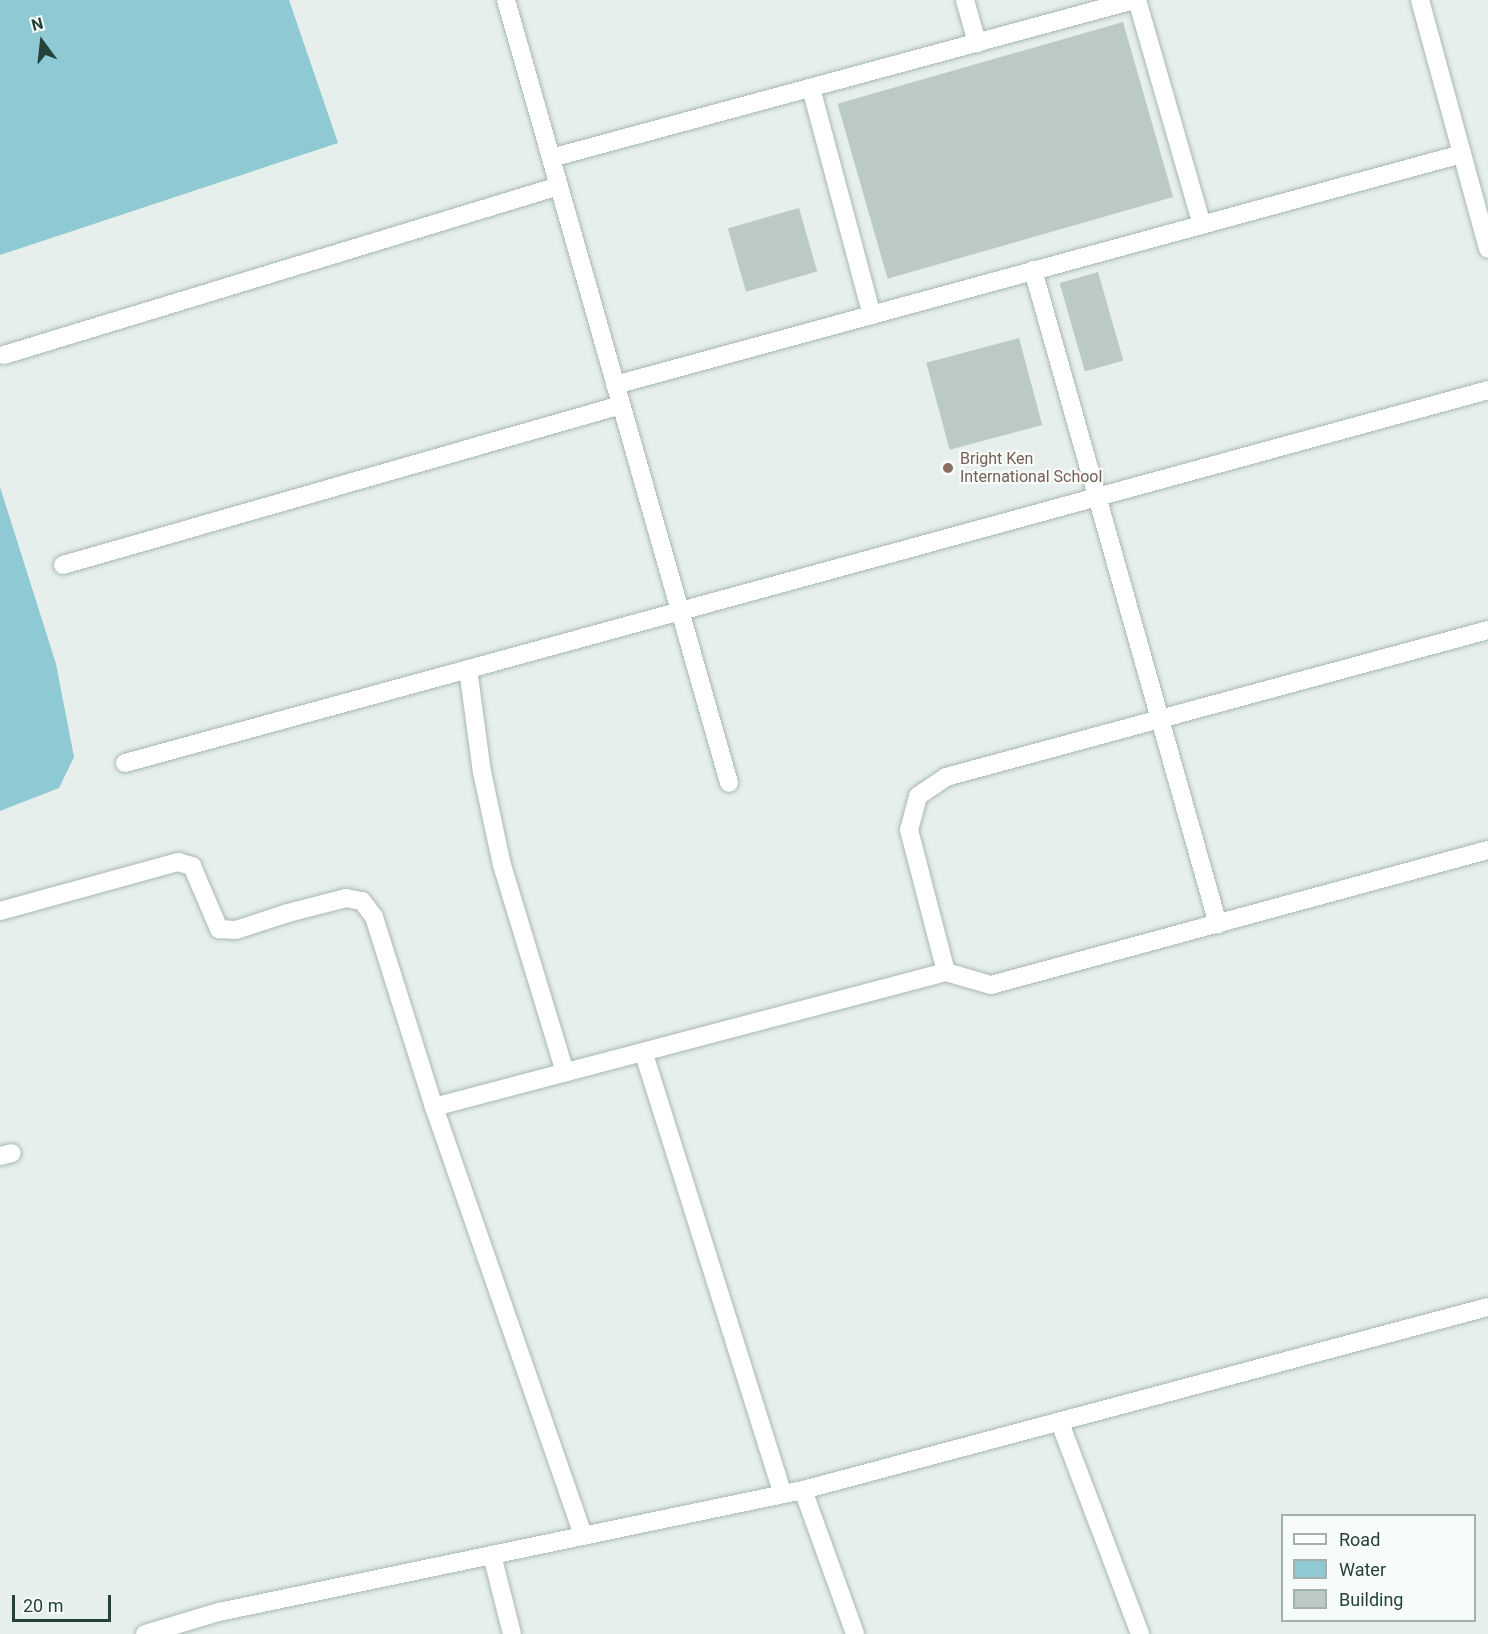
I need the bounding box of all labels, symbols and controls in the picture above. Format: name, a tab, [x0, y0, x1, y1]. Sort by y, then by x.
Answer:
north arrow	[12, 12, 72, 72]
text: N	[29, 13, 45, 35]
place label: Bright Ken International School	[960, 449, 1102, 487]
marker: Bright Ken International School	[941, 461, 955, 475]
legend	[1281, 1514, 1476, 1622]
text: Road	[1339, 1529, 1380, 1550]
text: Water	[1339, 1559, 1386, 1580]
scale bar	[15, 1583, 114, 1621]
text: Building	[1339, 1589, 1403, 1610]
text: 20 m	[23, 1595, 63, 1616]

